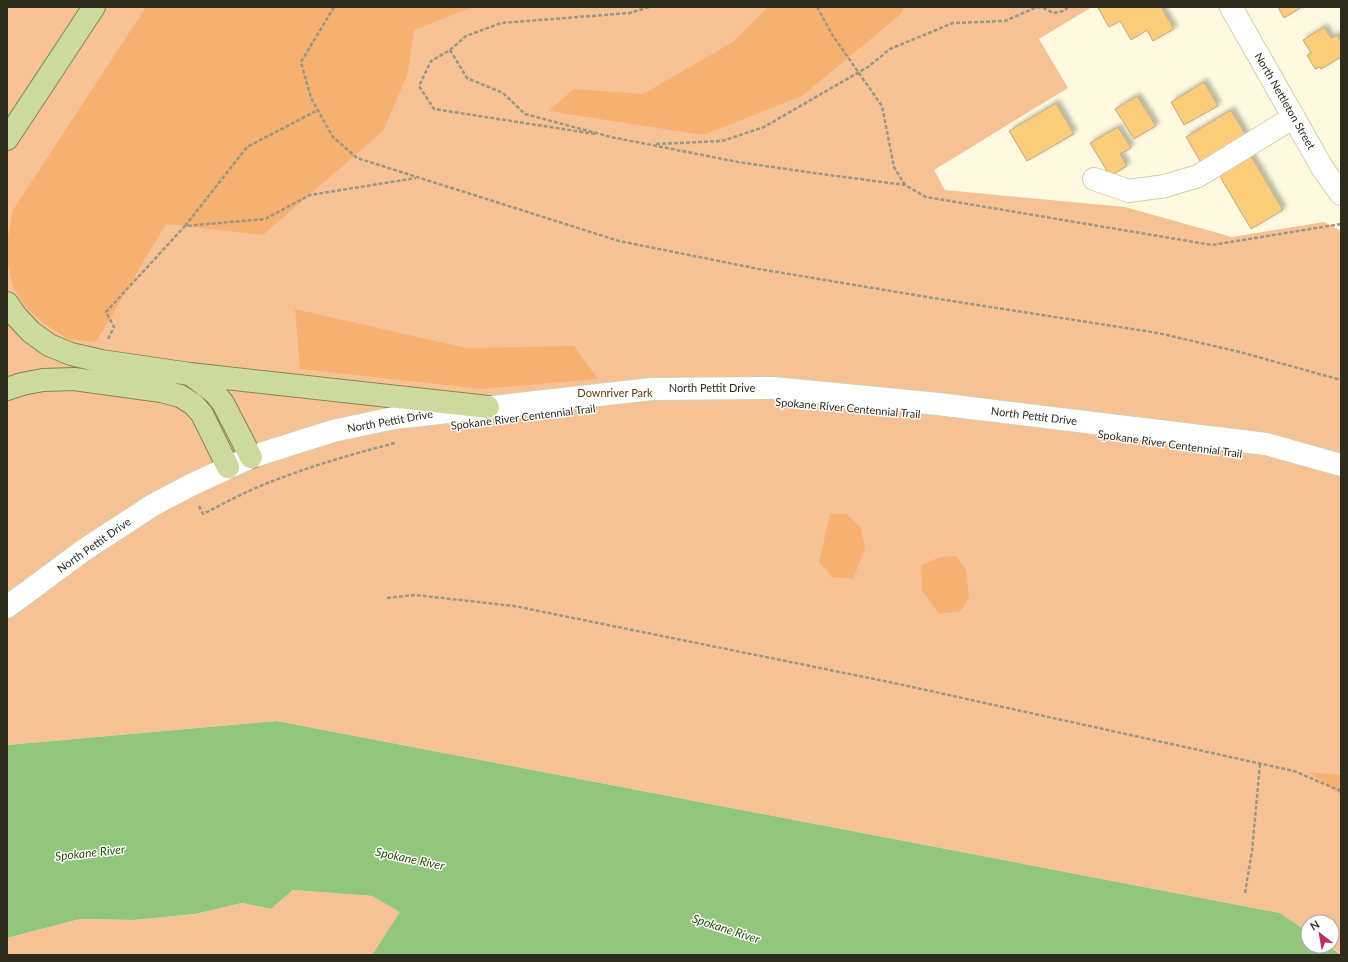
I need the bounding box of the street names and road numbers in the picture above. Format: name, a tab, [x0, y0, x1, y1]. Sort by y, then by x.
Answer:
street label: North Nettleton Street	[1252, 50, 1318, 151]
street label: North Pettit Drive	[669, 381, 756, 394]
street label: Spokane River Centennial Trail	[775, 395, 921, 420]
street label: Spokane River Centennial Trail	[450, 401, 596, 432]
street label: North Pettit Drive	[990, 404, 1078, 427]
street label: North Pettit Drive	[346, 407, 434, 434]
street label: Spokane River Centennial Trail	[1097, 427, 1243, 460]
street label: North Pettit Drive	[54, 514, 133, 575]

